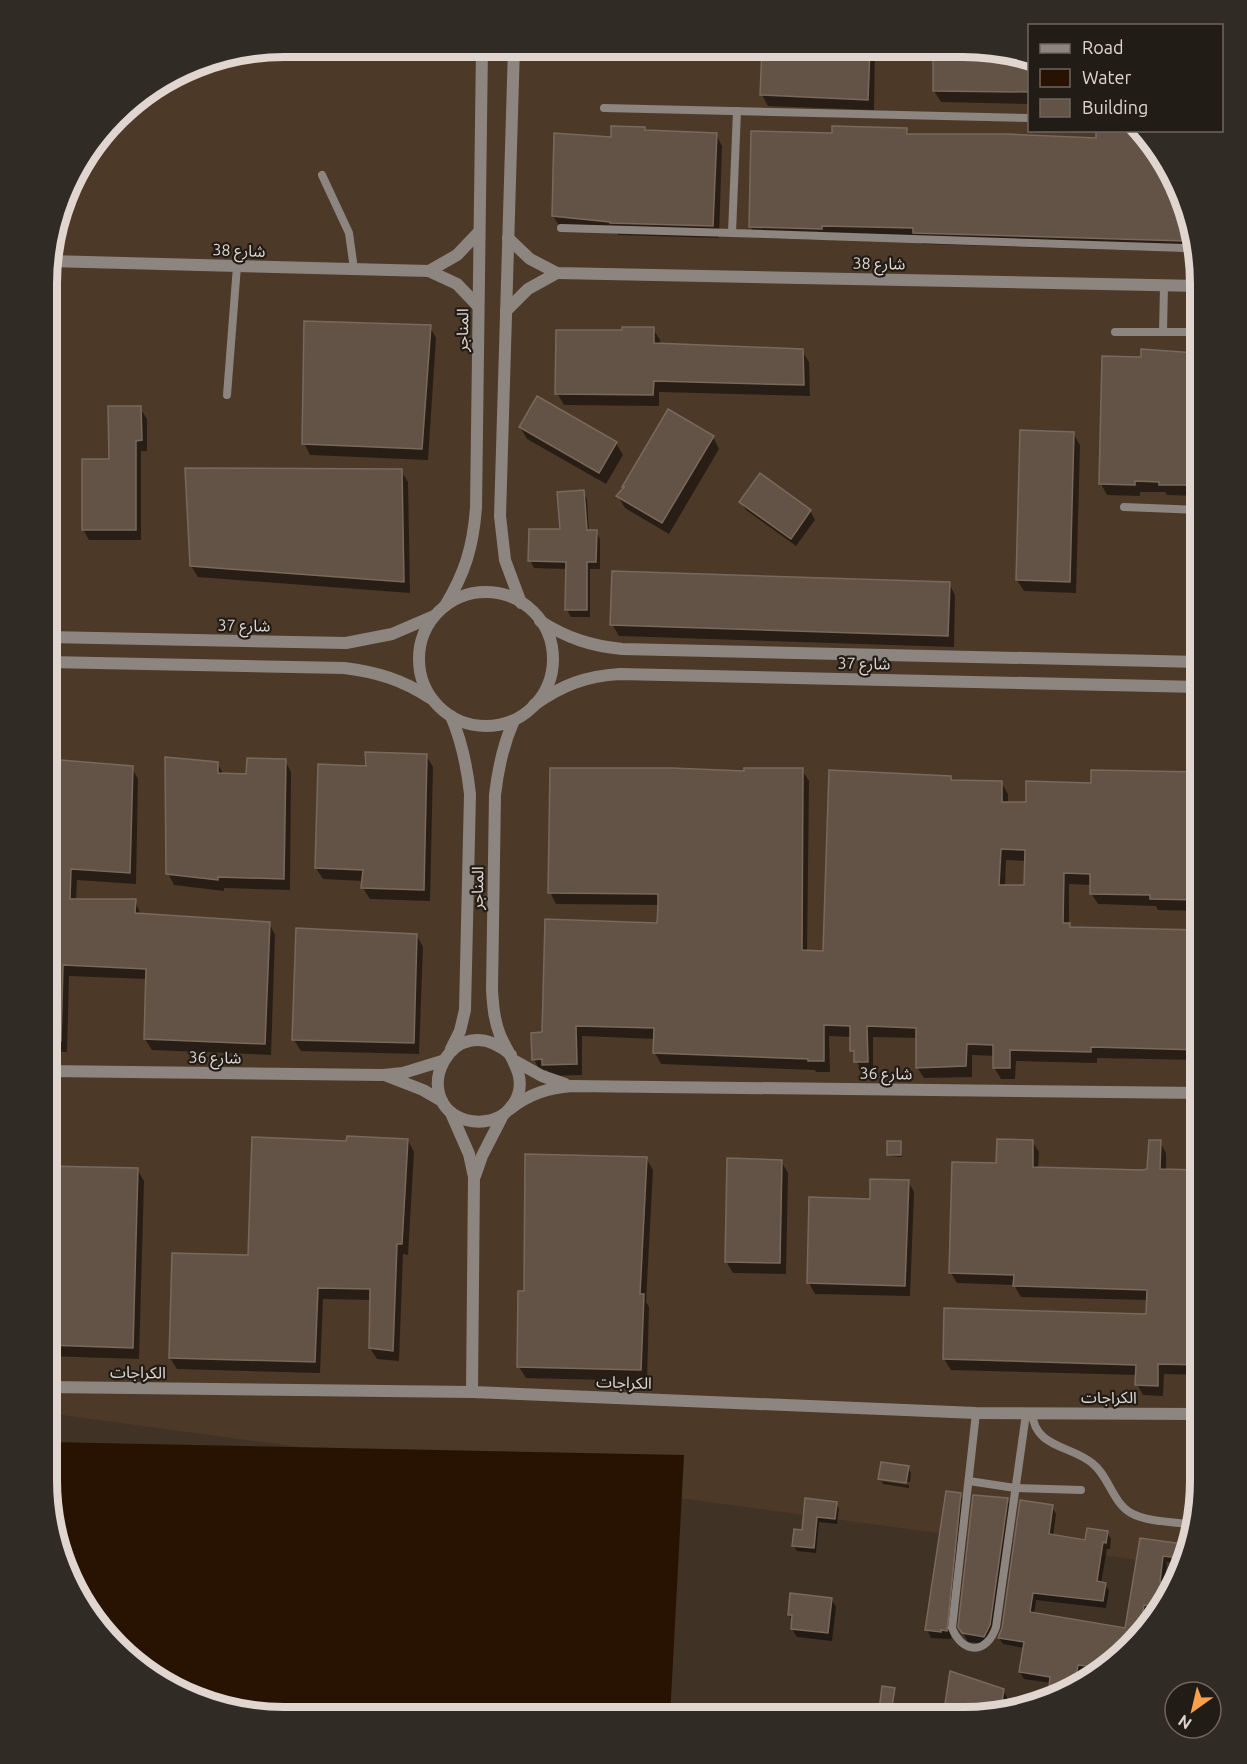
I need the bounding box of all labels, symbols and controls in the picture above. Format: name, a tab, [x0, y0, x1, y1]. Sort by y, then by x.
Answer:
legend	[1028, 24, 1223, 132]
text: Road	[1082, 37, 1124, 57]
text: Water	[1082, 67, 1132, 87]
text: Building	[1082, 97, 1148, 117]
street label: شارع 38	[212, 240, 266, 264]
street label: شارع 38	[852, 254, 906, 276]
street label: المناجر	[453, 308, 472, 353]
street label: شارع 37	[217, 616, 271, 638]
street label: شارع 37	[837, 654, 891, 676]
street label: المناجر	[468, 866, 487, 911]
street label: شارع 36	[188, 1048, 242, 1070]
street label: شارع 36	[859, 1064, 913, 1086]
street label: الكراجات	[110, 1363, 166, 1382]
street label: الكراجات	[596, 1372, 652, 1393]
street label: الكراجات	[1081, 1388, 1137, 1407]
north arrow	[1163, 1680, 1223, 1740]
text: N	[1175, 1712, 1195, 1733]

